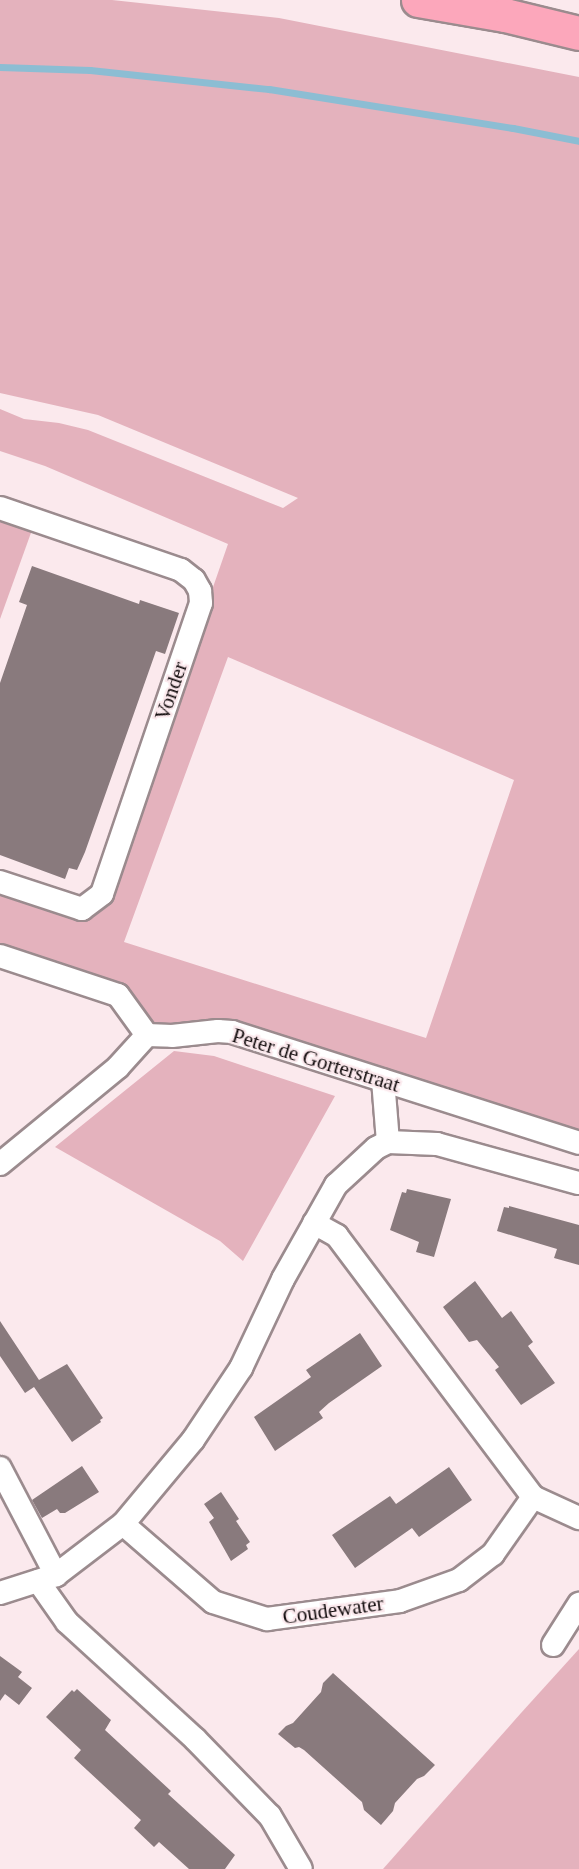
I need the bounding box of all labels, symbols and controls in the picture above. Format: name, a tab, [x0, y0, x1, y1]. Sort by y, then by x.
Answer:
street label: Vonder	[149, 658, 193, 724]
street label: Peter de Gorterstraat	[229, 1023, 403, 1097]
street label: Coudewater	[281, 1590, 385, 1630]

